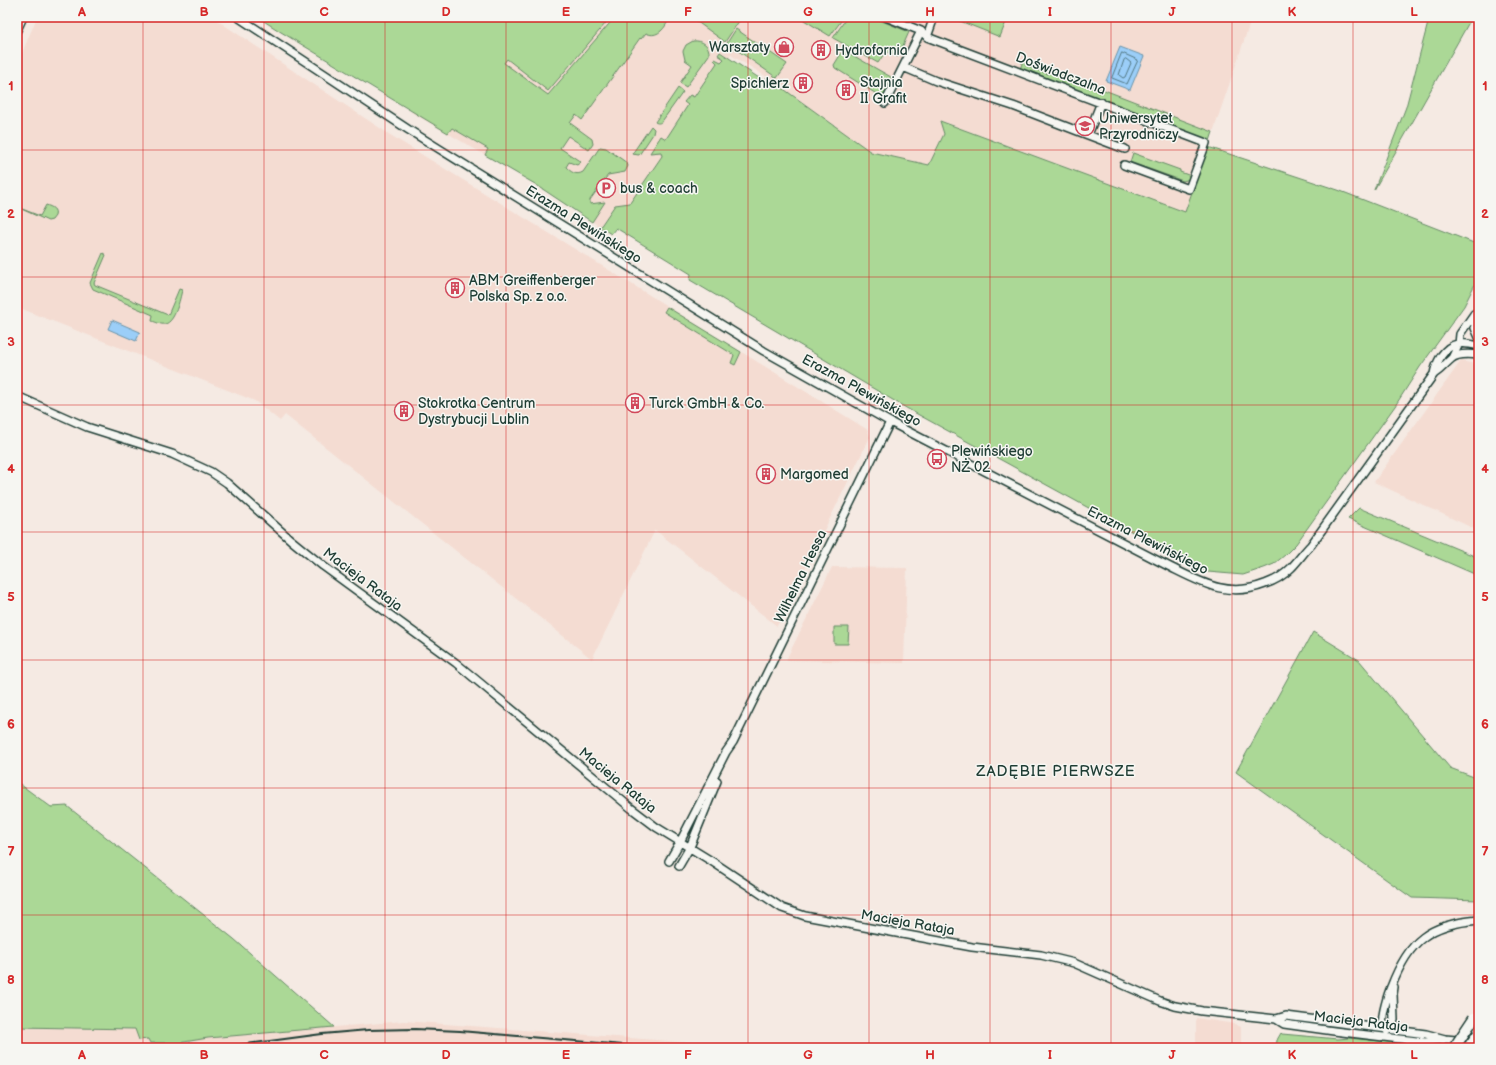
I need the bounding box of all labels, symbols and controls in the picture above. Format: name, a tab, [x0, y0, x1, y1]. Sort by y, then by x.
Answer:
text: A	[77, 4, 86, 20]
text: B	[199, 4, 209, 20]
text: C	[319, 4, 329, 20]
text: D	[441, 4, 451, 20]
text: E	[562, 4, 571, 20]
text: F	[684, 4, 692, 20]
text: G	[803, 4, 813, 20]
text: H	[925, 4, 935, 20]
text: I	[1048, 4, 1052, 20]
text: J	[1168, 4, 1176, 20]
text: K	[1288, 4, 1297, 20]
text: L	[1410, 4, 1418, 20]
shop icon: Warsztaty	[773, 36, 795, 58]
place label: Warsztaty	[709, 39, 771, 56]
building icon: Hydrofornia	[810, 39, 832, 61]
place label: Hydrofornia	[835, 42, 908, 59]
street label: Doświadczalna	[1013, 48, 1108, 98]
building icon: Spichlerz	[792, 72, 814, 94]
place label: Stajnia II Grafit	[860, 74, 907, 107]
place label: Spichlerz	[731, 75, 789, 92]
text: 1	[8, 78, 14, 94]
text: 1	[1482, 78, 1488, 94]
building icon: Stajnia II Grafit	[835, 79, 857, 101]
place label: Uniwersytet Przyrodniczy	[1099, 110, 1179, 143]
school or university icon: Uniwersytet Przyrodniczy	[1074, 115, 1096, 137]
parking icon: bus & coach	[595, 177, 617, 199]
place label: bus & coach	[620, 180, 698, 197]
street label: Erazma Plewińskiego	[523, 182, 645, 267]
text: 2	[7, 206, 15, 222]
text: 2	[1481, 206, 1489, 222]
place label: ABM Greiffenberger Polska Sp. z o.o.	[469, 272, 597, 305]
building icon: ABM Greiffenberger Polska Sp. z o.o.	[444, 277, 466, 299]
text: 3	[7, 334, 15, 350]
text: 3	[1481, 334, 1489, 350]
street label: Erazma Plewińskiego	[799, 351, 924, 430]
building icon: Turck GmbH & Co.	[624, 392, 646, 414]
place label: Stokrotka Centrum Dystrybucji Lublin	[418, 395, 535, 428]
place label: Turck GmbH & Co.	[649, 395, 765, 412]
building icon: Stokrotka Centrum Dystrybucji Lublin	[393, 400, 415, 422]
place label: Plewińskiego NŻ 02	[951, 443, 1033, 476]
bus stop icon: Plewińskiego NŻ 02	[926, 448, 948, 470]
text: 4	[7, 461, 15, 477]
text: 4	[1481, 461, 1489, 477]
building icon: Margomed	[755, 463, 777, 485]
place label: Margomed	[780, 466, 849, 483]
street label: Erazma Plewińskiego	[1084, 503, 1211, 578]
street label: Wilhelma Hessa	[771, 527, 830, 625]
street label: Macieja Rataja	[320, 544, 406, 615]
text: 5	[7, 589, 15, 605]
text: 5	[1481, 589, 1489, 605]
text: 6	[7, 716, 15, 732]
text: 6	[1481, 716, 1489, 732]
street label: Macieja Rataja	[575, 744, 660, 817]
district label: ZADĘBIE PIERWSZE	[975, 762, 1136, 781]
text: 7	[7, 844, 15, 860]
text: 7	[1481, 844, 1489, 860]
street label: Macieja Rataja	[860, 906, 956, 939]
text: 8	[7, 972, 15, 988]
text: 8	[1481, 972, 1489, 988]
street label: Macieja Rataja	[1313, 1007, 1409, 1036]
text: A	[77, 1047, 86, 1063]
text: B	[199, 1047, 209, 1063]
text: C	[319, 1047, 329, 1063]
text: D	[441, 1047, 451, 1063]
text: E	[562, 1047, 571, 1063]
text: F	[684, 1047, 692, 1063]
text: G	[803, 1047, 813, 1063]
text: H	[925, 1047, 935, 1063]
text: I	[1048, 1047, 1052, 1063]
text: J	[1168, 1047, 1176, 1063]
text: K	[1288, 1047, 1297, 1063]
text: L	[1410, 1047, 1418, 1063]

